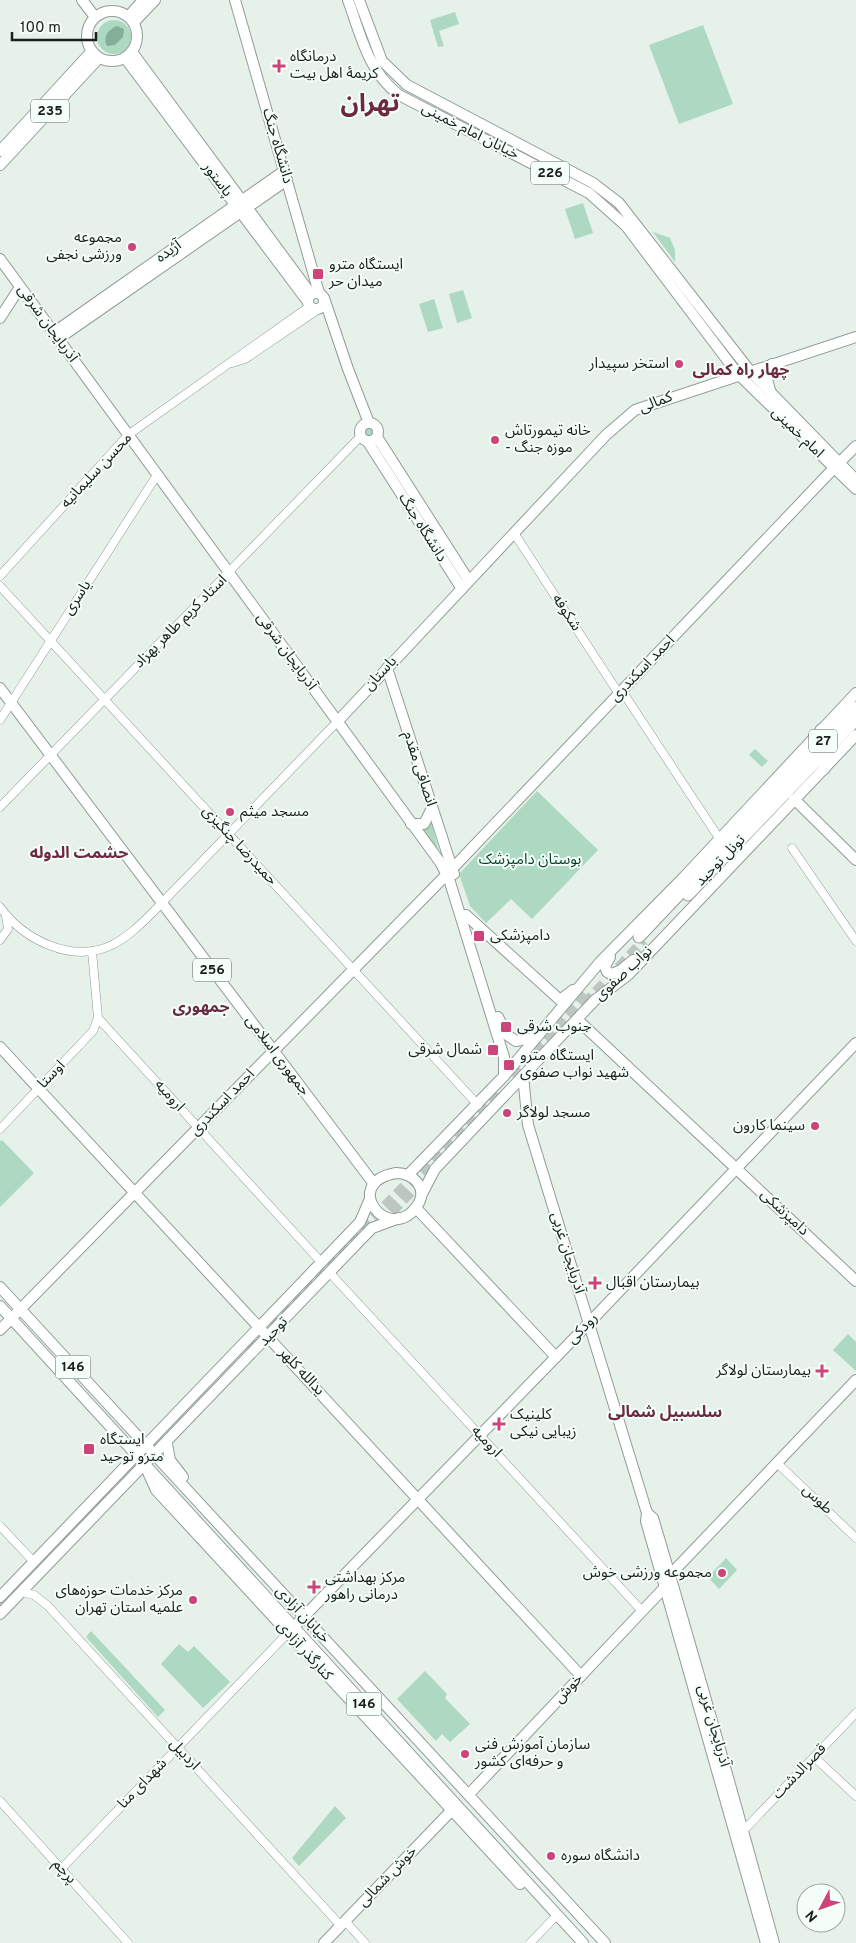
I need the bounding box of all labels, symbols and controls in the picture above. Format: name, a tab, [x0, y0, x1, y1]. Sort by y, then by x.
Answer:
scale bar	[12, 10, 96, 42]
text: 100 m	[20, 19, 61, 38]
place label: درمانگاه کریمهٔ اهل بیت	[290, 48, 379, 84]
marker: درمانگاه کریمهٔ اهل بیت	[272, 59, 286, 73]
district label: تهران	[340, 89, 400, 121]
street label: خیابان امام خمینی	[418, 99, 522, 165]
road number: 235	[31, 100, 69, 122]
street label: دانشگاه جنگ	[257, 106, 297, 186]
street label: پاستور	[197, 158, 236, 201]
road number: 226	[531, 162, 569, 184]
place label: مجموعه ورزشی نجفی	[46, 229, 122, 265]
street label: آژیده	[152, 236, 186, 268]
marker: مجموعه ورزشی نجفی	[126, 241, 138, 253]
place label: ایستگاه مترو میدان حر	[328, 256, 403, 292]
marker: ایستگاه مترو میدان حر	[311, 267, 325, 281]
street label: آذربایجان شرقی	[12, 281, 82, 367]
place label: استخر سپیدار	[588, 355, 669, 374]
marker: استخر سپیدار	[673, 358, 685, 370]
district label: چهار راه کمالی	[693, 361, 789, 381]
street label: کمالی	[637, 388, 676, 418]
street label: امام خمینی	[767, 403, 827, 463]
place label: خانه تیمورتاش - موزه جنگ	[505, 422, 591, 458]
street label: محسن سلیمانیه	[57, 429, 137, 513]
marker: خانه تیمورتاش - موزه جنگ	[489, 434, 501, 446]
street label: دانشگاه جنگ	[393, 490, 451, 566]
street label: استاد کریم طاهر بهزاد	[130, 571, 232, 673]
street label: یاسری	[60, 577, 96, 619]
street label: شکوفه	[547, 591, 585, 635]
street label: آذربایجان شرقی	[251, 609, 321, 695]
street label: احمد اسکندری	[606, 632, 680, 706]
street label: باستان	[360, 653, 402, 695]
street label: انصافی مقدم	[398, 729, 440, 809]
road number: 27	[809, 729, 837, 752]
street label: حمیدرضا چنگیزی	[197, 802, 281, 890]
place label: مسجد میثم	[240, 803, 309, 822]
marker: مسجد میثم	[224, 806, 236, 818]
street label: تونل توحید	[692, 831, 750, 891]
district label: حشمت الدوله	[30, 844, 128, 864]
park label: بوستان دامپزشک	[479, 851, 581, 870]
place label: دامپزشکی	[490, 927, 550, 946]
marker: دامپزشکی	[472, 929, 486, 943]
street label: نواب صفوی	[591, 942, 657, 1006]
road number: 256	[193, 958, 231, 982]
district label: جمهوری	[172, 998, 230, 1018]
street label: جمهوری اسلامی	[241, 1012, 314, 1100]
place label: جنوب شرقی	[517, 1018, 592, 1037]
marker: جنوب شرقی	[499, 1020, 513, 1034]
place label: شمال شرقی	[408, 1041, 482, 1060]
marker: شمال شرقی	[486, 1043, 500, 1057]
place label: ایستگاه مترو شهید نواب صفوی	[520, 1047, 629, 1083]
street label: اوستا	[34, 1057, 70, 1093]
marker: ایستگاه مترو شهید نواب صفوی	[502, 1058, 516, 1072]
street label: احمد اسکندری	[186, 1066, 260, 1140]
street label: ارومیه	[150, 1076, 188, 1116]
place label: مسجد لولاگر	[516, 1104, 591, 1123]
marker: مسجد لولاگر	[501, 1107, 513, 1119]
place label: سینما کارون	[733, 1117, 805, 1136]
marker: سینما کارون	[809, 1120, 821, 1132]
street label: دامپزشکی	[756, 1186, 812, 1240]
street label: آذربایجان غربی	[546, 1210, 589, 1297]
place label: بیمارستان اقبال	[606, 1274, 699, 1293]
marker: بیمارستان اقبال	[588, 1276, 602, 1290]
street label: رودکی	[563, 1309, 603, 1349]
street label: توحید	[255, 1313, 293, 1351]
street label: یدالله کلهر	[273, 1343, 328, 1400]
road number: 146	[56, 1355, 90, 1378]
place label: بیمارستان لولاگر	[715, 1362, 811, 1381]
marker: بیمارستان لولاگر	[815, 1364, 829, 1378]
district label: سلسبیل شمالی	[608, 1403, 722, 1423]
place label: کلینیک زیبایی نیکی	[510, 1406, 576, 1442]
marker: کلینیک زیبایی نیکی	[492, 1417, 506, 1431]
street label: ارومیه	[467, 1422, 505, 1462]
place label: ایستگاه مترو توحید	[100, 1431, 164, 1467]
marker: ایستگاه مترو توحید	[82, 1442, 96, 1456]
street label: طوس	[798, 1481, 836, 1519]
place label: مجموعه ورزشی خوش	[583, 1564, 712, 1583]
marker: مجموعه ورزشی خوش	[716, 1567, 728, 1579]
place label: مرکز بهداشتی درمانی راهور	[324, 1569, 405, 1605]
marker: مرکز بهداشتی درمانی راهور	[307, 1580, 321, 1594]
place label: مرکز خدمات حوزه‌های علمیه استان تهران	[55, 1582, 183, 1618]
street label: خیابان آزادی	[271, 1582, 334, 1648]
marker: مرکز خدمات حوزه‌های علمیه استان تهران	[187, 1594, 199, 1606]
street label: کنارگذر آزادی	[272, 1617, 337, 1686]
street label: خوش	[550, 1670, 588, 1708]
street label: آذربایجان غربی	[692, 1683, 734, 1770]
road number: 146	[346, 1692, 382, 1716]
street label: اردبیل	[165, 1735, 203, 1775]
place label: سازمان آموزش فنی و حرفه‌ای کشور	[474, 1736, 590, 1772]
street label: قصرالدشت	[769, 1740, 831, 1804]
marker: سازمان آموزش فنی و حرفه‌ای کشور	[459, 1748, 471, 1760]
street label: شهدای منا	[114, 1754, 172, 1813]
street label: خوش شمالی	[354, 1842, 422, 1911]
place label: دانشگاه سوره	[561, 1847, 640, 1866]
marker: دانشگاه سوره	[545, 1850, 557, 1862]
street label: پرچم	[48, 1856, 80, 1888]
north arrow	[796, 1883, 846, 1933]
text: N	[803, 1906, 822, 1925]

